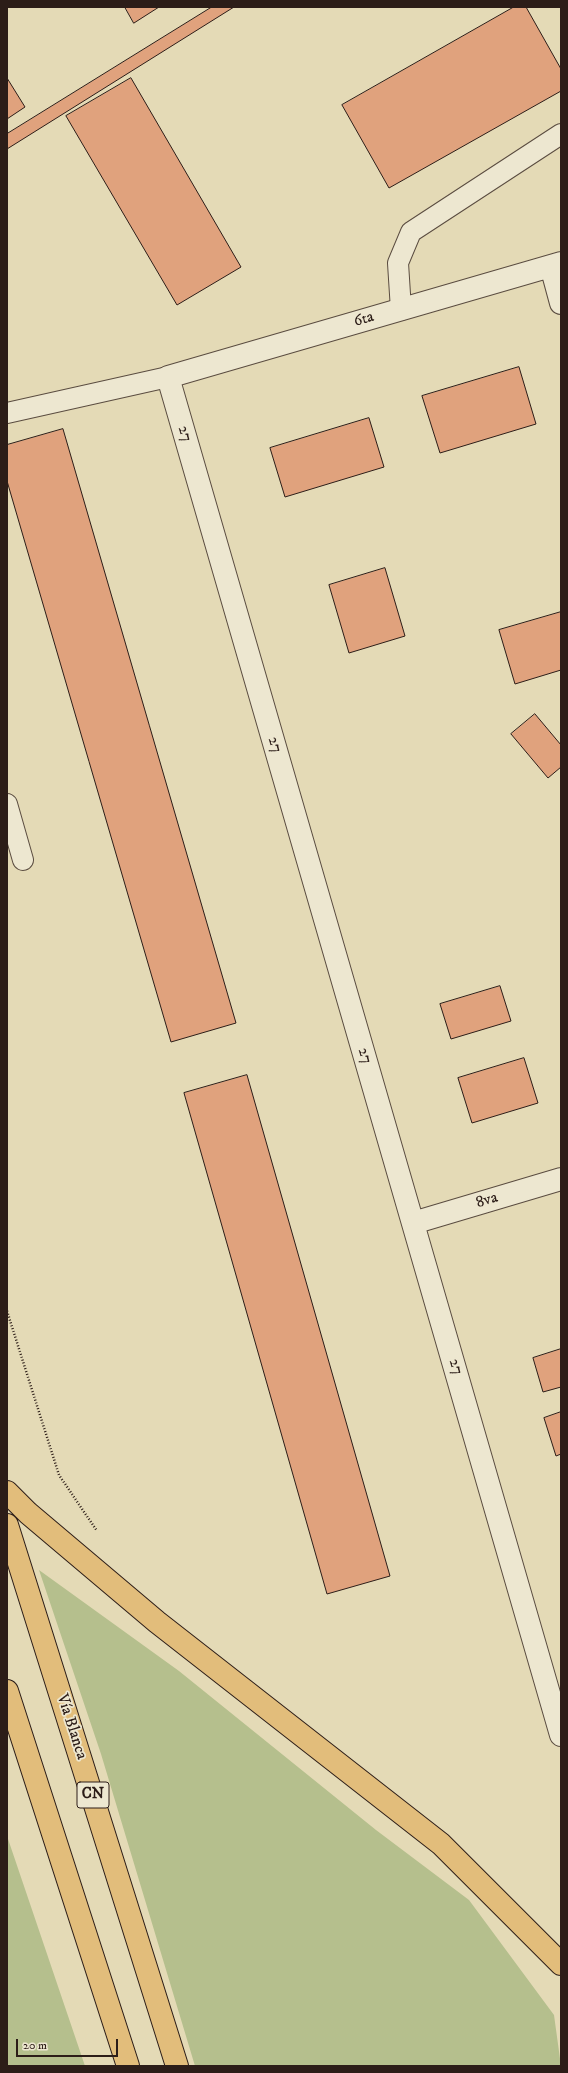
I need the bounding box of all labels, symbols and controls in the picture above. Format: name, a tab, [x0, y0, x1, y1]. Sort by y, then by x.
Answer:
street label: 6ta	[352, 308, 376, 332]
street label: 27	[173, 424, 195, 444]
street label: 27	[263, 735, 285, 755]
street label: 27	[353, 1046, 375, 1066]
street label: 8va	[474, 1189, 500, 1213]
street label: 27	[444, 1357, 466, 1377]
street label: Vía Blanca	[51, 1692, 91, 1762]
road number: CN	[77, 1782, 109, 1808]
scale bar	[18, 2031, 120, 2057]
text: 20 m	[23, 2038, 47, 2053]

